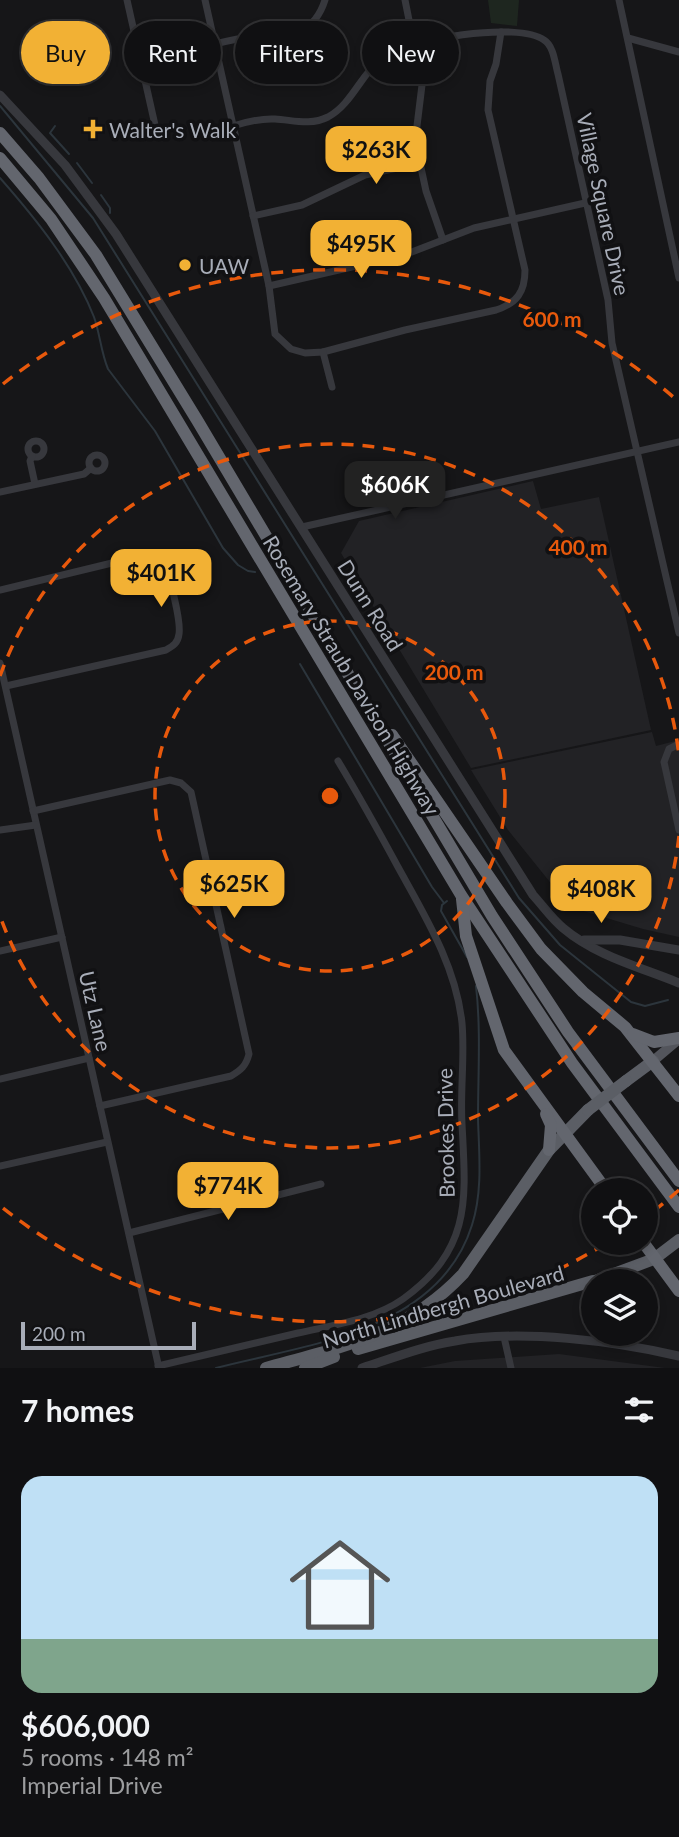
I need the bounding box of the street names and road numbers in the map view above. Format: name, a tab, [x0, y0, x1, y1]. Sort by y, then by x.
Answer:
street label: Village Square Drive	[572, 111, 636, 297]
street label: Rosemary Straub Davison Highway	[258, 531, 446, 819]
street label: Dunn Road	[333, 555, 409, 655]
street label: Utz Lane	[75, 968, 117, 1054]
street label: Brookes Drive	[431, 1068, 459, 1198]
street label: North Lindbergh Boulevard	[319, 1259, 567, 1353]

